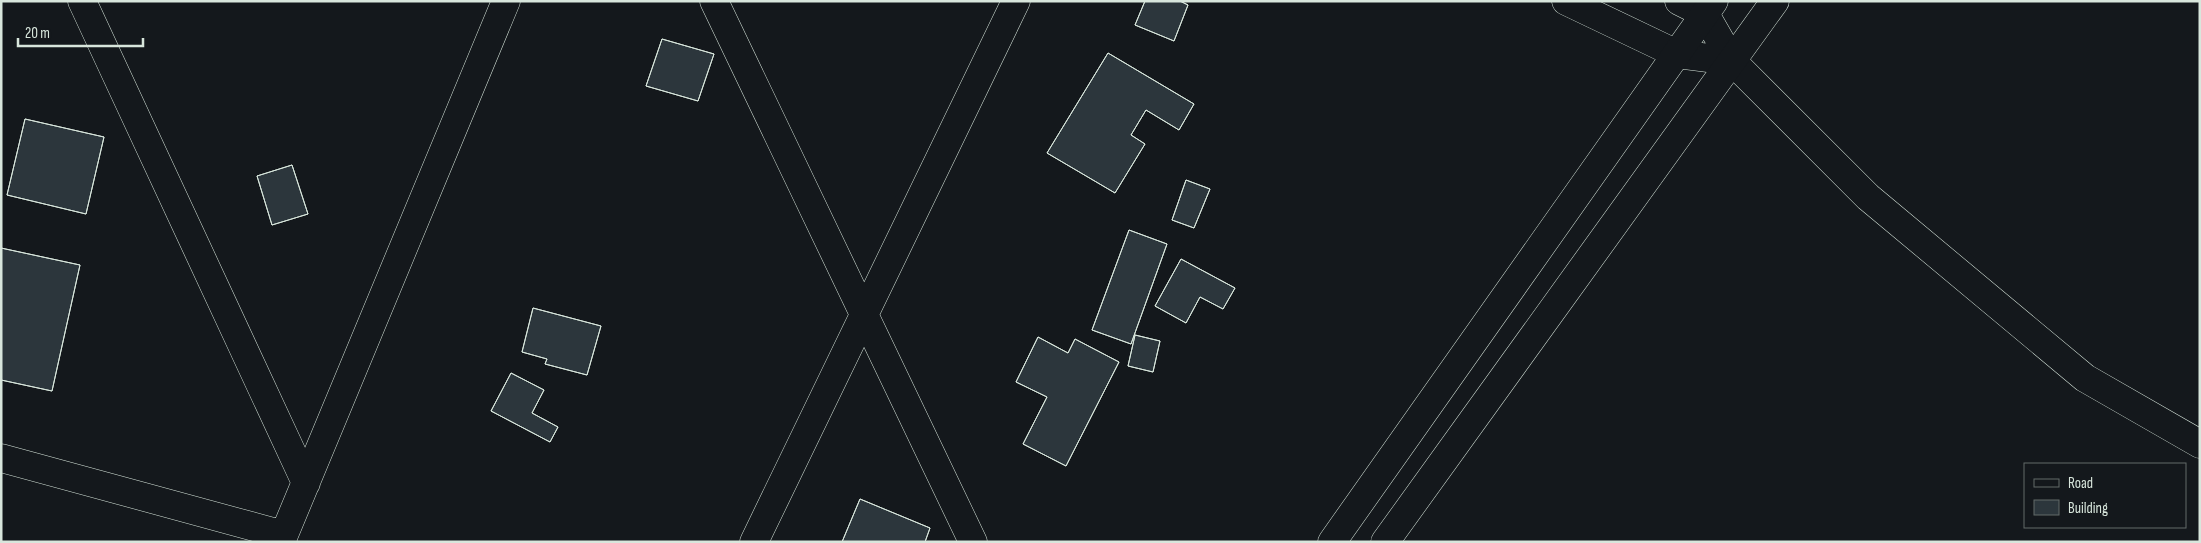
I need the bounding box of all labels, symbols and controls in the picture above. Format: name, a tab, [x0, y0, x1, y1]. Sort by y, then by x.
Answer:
scale bar	[18, 15, 142, 47]
text: 20 m	[25, 24, 50, 43]
legend	[2024, 463, 2186, 528]
text: Road	[2068, 474, 2093, 493]
text: Building	[2068, 499, 2108, 518]

